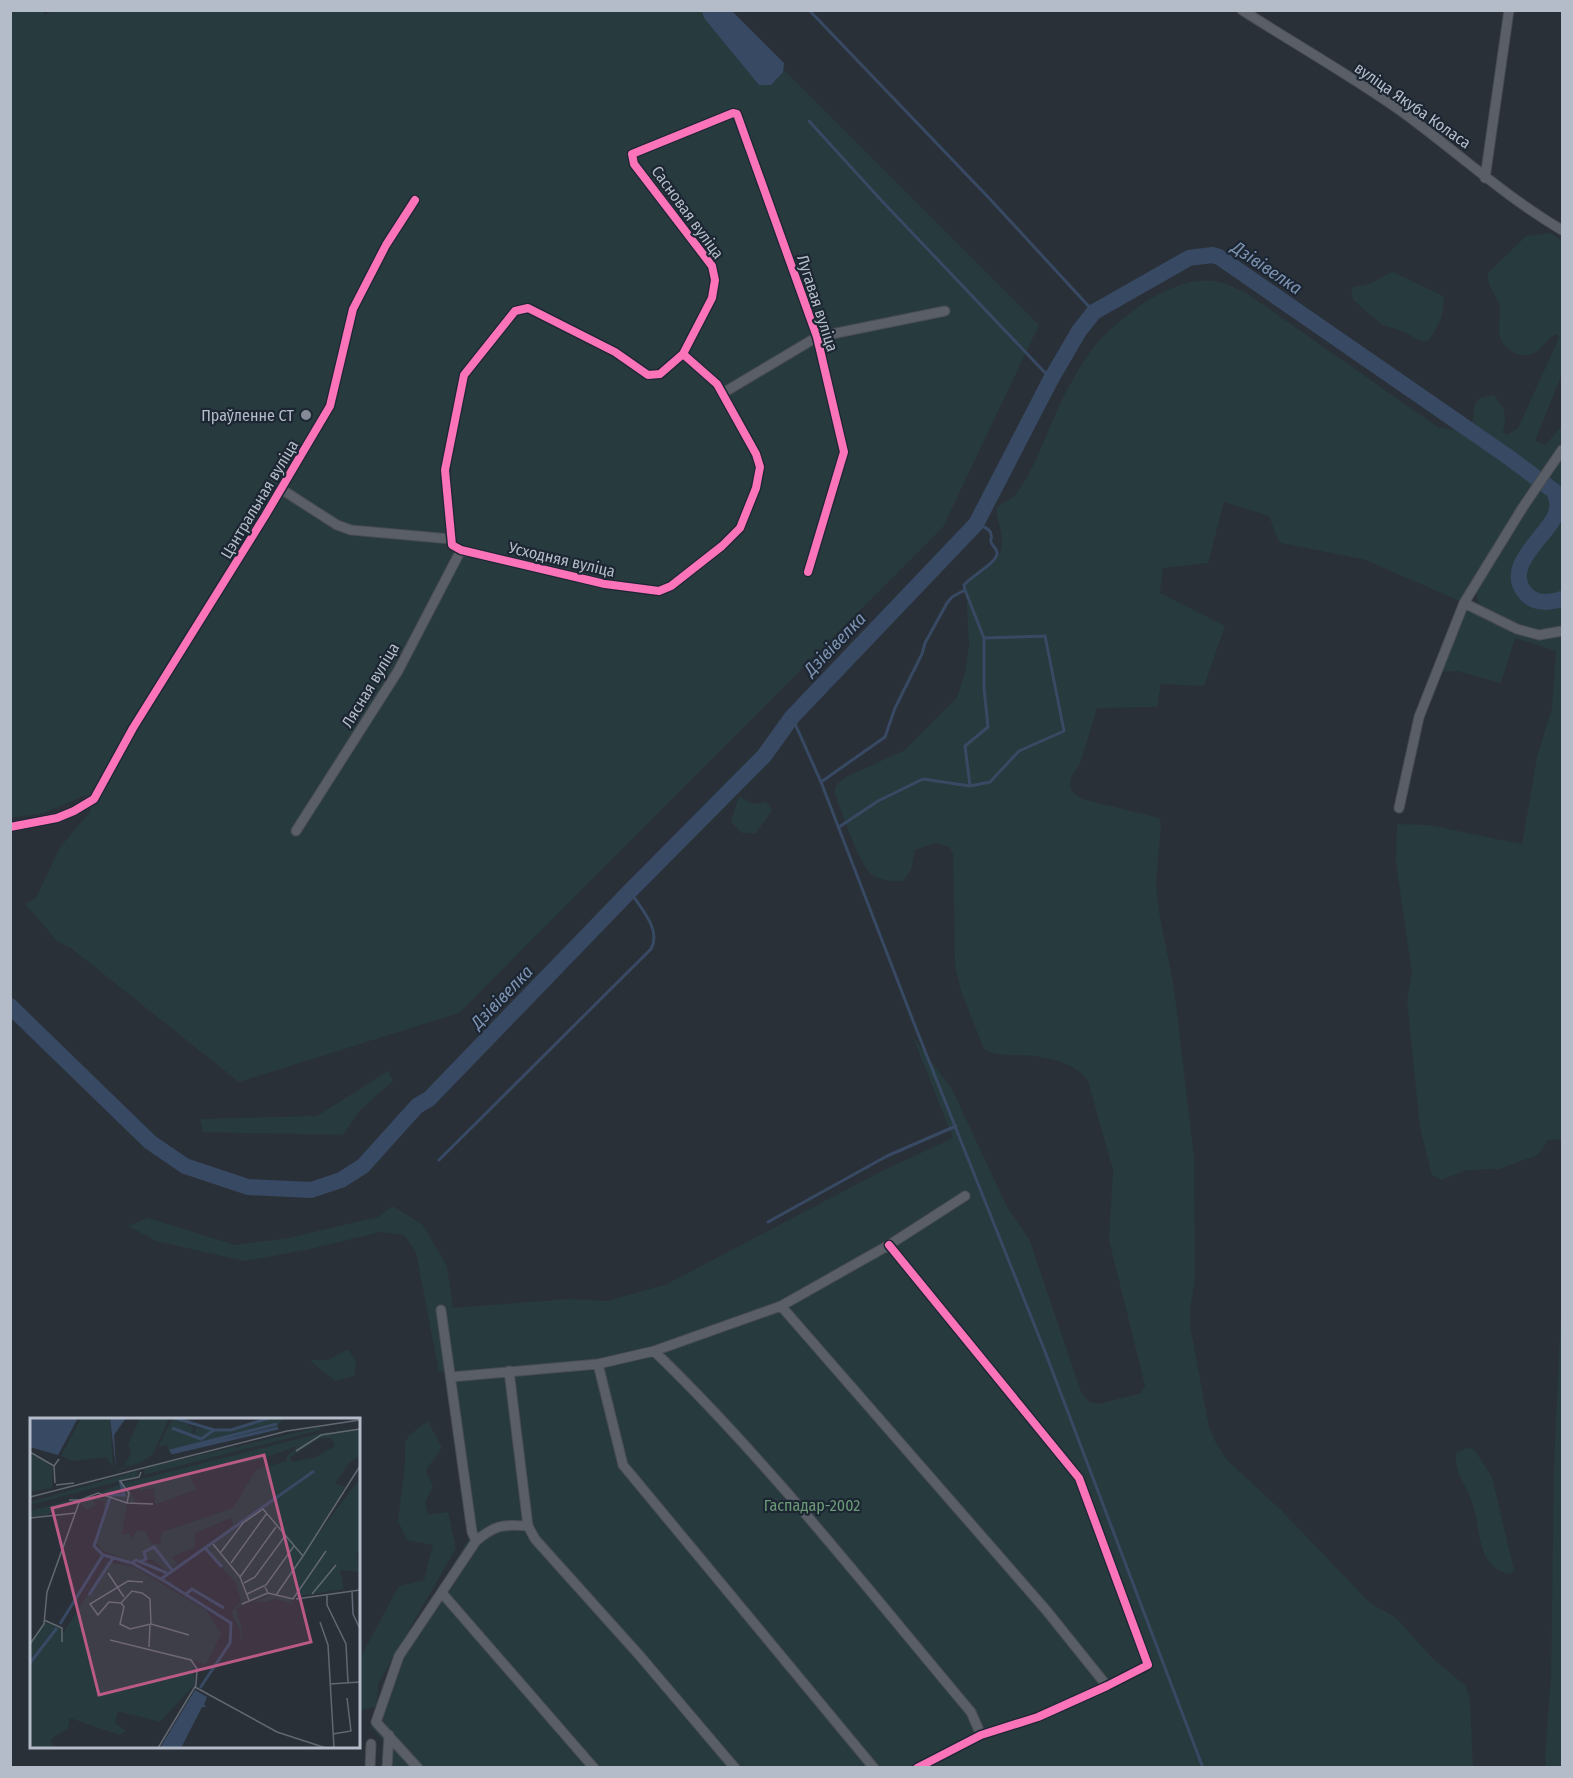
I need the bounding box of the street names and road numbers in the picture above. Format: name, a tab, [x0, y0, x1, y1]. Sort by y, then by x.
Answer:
street label: вуліца Якуба Коласа	[1351, 58, 1475, 153]
street label: Сасновая вуліца	[647, 162, 728, 263]
street label: Лугавая вуліца	[793, 252, 842, 354]
street label: Цэнтральная вуліца	[217, 436, 302, 562]
street label: Усходняя вуліца	[506, 538, 617, 581]
street label: Лясная вуліца	[338, 639, 403, 731]

